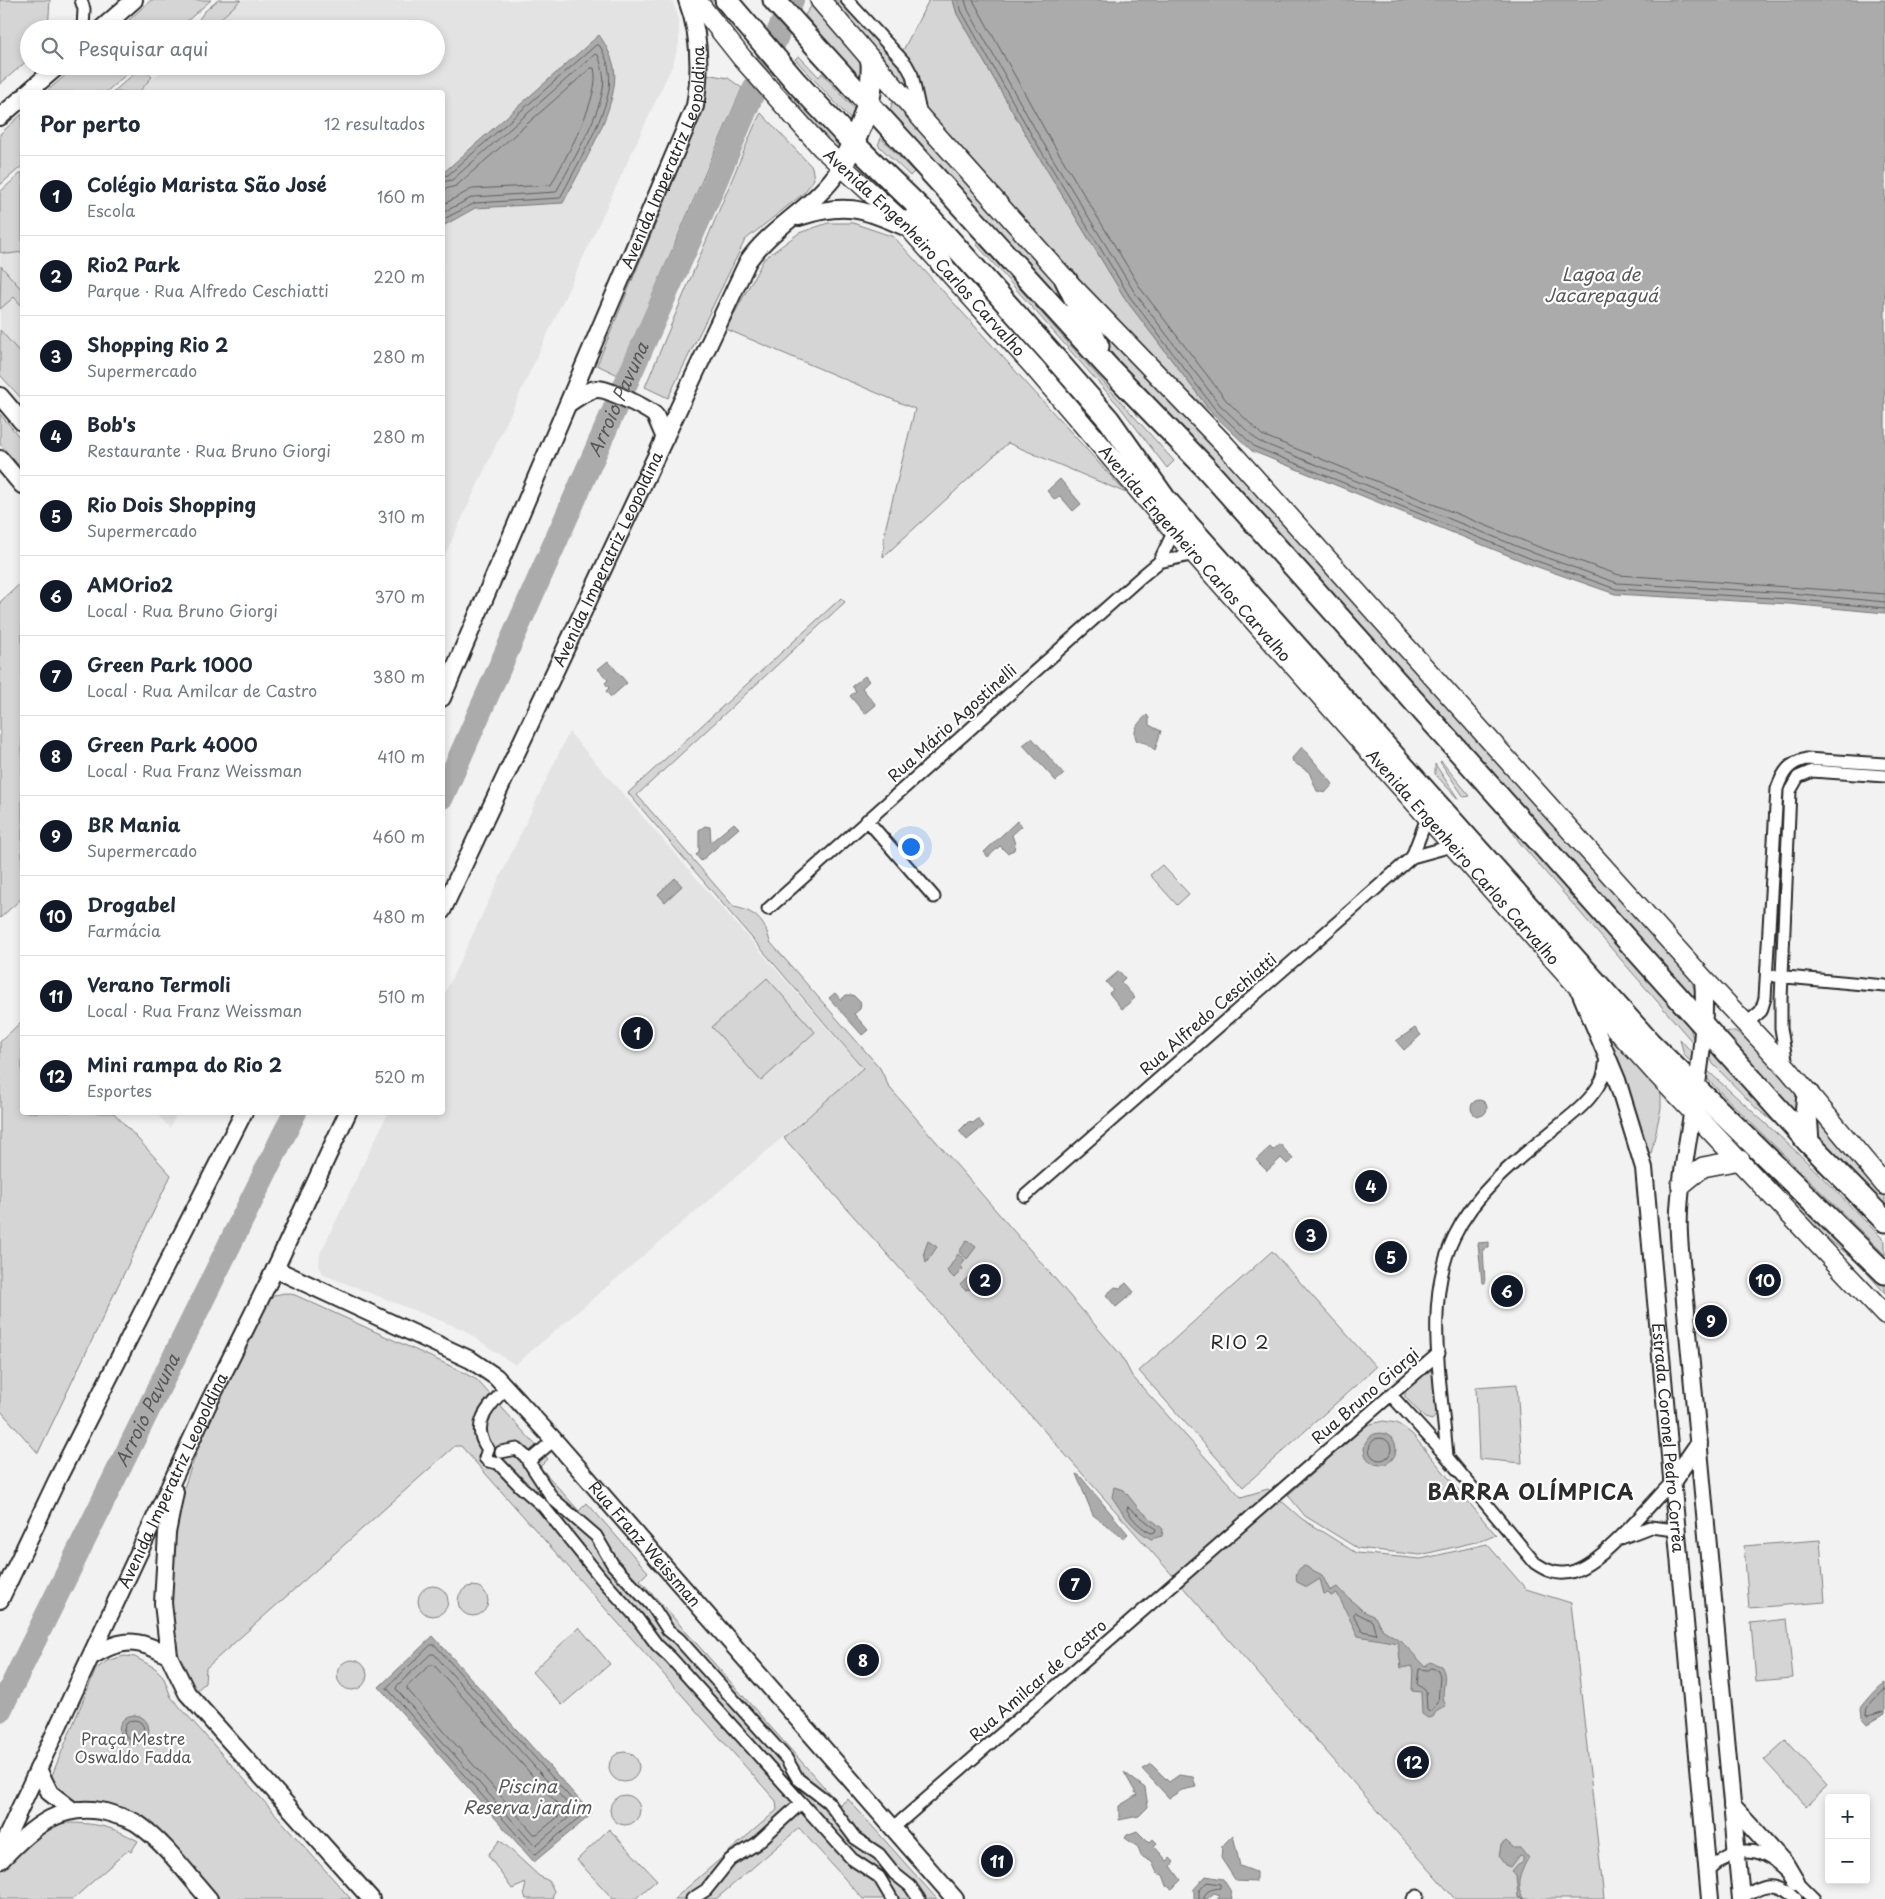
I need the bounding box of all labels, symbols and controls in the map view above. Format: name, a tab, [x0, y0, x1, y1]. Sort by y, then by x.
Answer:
search box	[20, 20, 445, 75]
icon: search	[38, 34, 66, 62]
text: Pesquisar aqui	[78, 34, 208, 62]
street label: Avenida Imperatriz Leopoldina	[614, 46, 710, 272]
text: Por perto	[40, 107, 140, 139]
text: 12 resultados	[324, 111, 425, 135]
street label: Avenida Engenheiro Carlos Carvalho	[819, 142, 1032, 361]
text: Colégio Marista São José	[87, 170, 327, 198]
text: 1	[52, 184, 60, 208]
text: 160 m	[377, 184, 425, 208]
text: Escola	[87, 198, 135, 222]
text: Rio2 Park	[87, 250, 180, 278]
water label: Lagoa de Jacarepaguá	[1544, 260, 1660, 308]
text: 2	[50, 264, 62, 288]
text: 220 m	[374, 264, 425, 288]
text: Parque · Rua Alfredo Ceschiatti	[87, 278, 329, 302]
text: Shopping Rio 2	[87, 330, 228, 358]
water label: Arroio Pavuna	[580, 337, 655, 460]
text: 3	[51, 344, 61, 368]
text: 280 m	[373, 344, 425, 368]
text: Supermercado	[87, 358, 197, 382]
text: Bob's	[87, 410, 136, 438]
text: 4	[51, 424, 61, 448]
text: 280 m	[373, 424, 425, 448]
text: Restaurante · Rua Bruno Giorgi	[87, 438, 331, 462]
street label: Avenida Engenheiro Carlos Carvalho	[1094, 439, 1298, 666]
street label: Avenida Imperatriz Leopoldina	[546, 447, 668, 670]
text: Rio Dois Shopping	[87, 490, 256, 518]
text: 5	[51, 504, 61, 528]
text: 310 m	[377, 504, 425, 528]
text: Supermercado	[87, 518, 197, 542]
text: AMOrio2	[87, 570, 173, 598]
text: 6	[50, 584, 62, 608]
text: 370 m	[375, 584, 425, 608]
text: Local · Rua Bruno Giorgi	[87, 598, 278, 622]
text: Green Park 1000	[87, 650, 252, 678]
street label: Rua Mário Agostinelli	[882, 658, 1021, 787]
text: 7	[51, 664, 61, 688]
text: 380 m	[373, 664, 425, 688]
text: Local · Rua Amilcar de Castro	[87, 678, 317, 702]
text: Green Park 4000	[87, 730, 257, 758]
street label: Avenida Engenheiro Carlos Carvalho	[1362, 743, 1566, 970]
text: 8	[51, 744, 61, 768]
text: 410 m	[377, 744, 425, 768]
text: Local · Rua Franz Weissman	[87, 758, 302, 782]
text: BR Mania	[87, 810, 181, 838]
text: 9	[51, 824, 61, 848]
text: 460 m	[373, 824, 425, 848]
your location	[898, 834, 924, 860]
text: Supermercado	[87, 838, 197, 862]
text: Drogabel	[87, 890, 176, 918]
text: 10	[46, 904, 66, 928]
text: 480 m	[373, 904, 425, 928]
text: Farmácia	[87, 918, 161, 942]
street label: Rua Alfredo Ceschiatti	[1133, 947, 1281, 1080]
text: Verano Termoli	[87, 970, 231, 998]
text: 11	[49, 984, 63, 1008]
text: 510 m	[377, 984, 425, 1008]
text: Local · Rua Franz Weissman	[87, 998, 302, 1022]
pin: 1	[621, 1014, 653, 1052]
text: Mini rampa do Rio 2	[87, 1050, 282, 1078]
text: 12	[47, 1064, 65, 1088]
text: 520 m	[374, 1064, 425, 1088]
text: Esportes	[87, 1078, 152, 1102]
pin: 4	[1355, 1167, 1387, 1205]
pin: 3	[1295, 1216, 1327, 1254]
pin: 5	[1375, 1238, 1407, 1276]
pin: 2	[969, 1261, 1001, 1299]
pin: 10	[1749, 1261, 1781, 1299]
pin: 6	[1491, 1272, 1523, 1310]
pin: 9	[1695, 1302, 1727, 1340]
street label: Estrada Coronel Pedro Corrêa	[1647, 1322, 1692, 1553]
district label: RIO 2	[1210, 1327, 1270, 1355]
street label: Rua Bruno Giorgi	[1305, 1342, 1423, 1449]
water label: Arroio Pavuna	[107, 1348, 186, 1471]
street label: Avenida Imperatriz Leopoldina	[111, 1368, 233, 1592]
street label: Rua Franz Weissman	[584, 1475, 707, 1612]
district label: BARRA OLÍMPICA	[1427, 1475, 1635, 1507]
pin: 7	[1059, 1565, 1091, 1603]
street label: Rua Amilcar de Castro	[963, 1613, 1111, 1746]
pin: 8	[847, 1641, 879, 1679]
park label: Praça Mestre Oswaldo Fadda	[75, 1726, 191, 1768]
pin: 12	[1397, 1743, 1429, 1781]
water label: Piscina Reserva jardim	[463, 1772, 592, 1820]
map controls	[1825, 1794, 1870, 1884]
button: +	[1825, 1794, 1870, 1839]
button: −	[1825, 1839, 1870, 1884]
pin: 11	[981, 1842, 1013, 1880]

